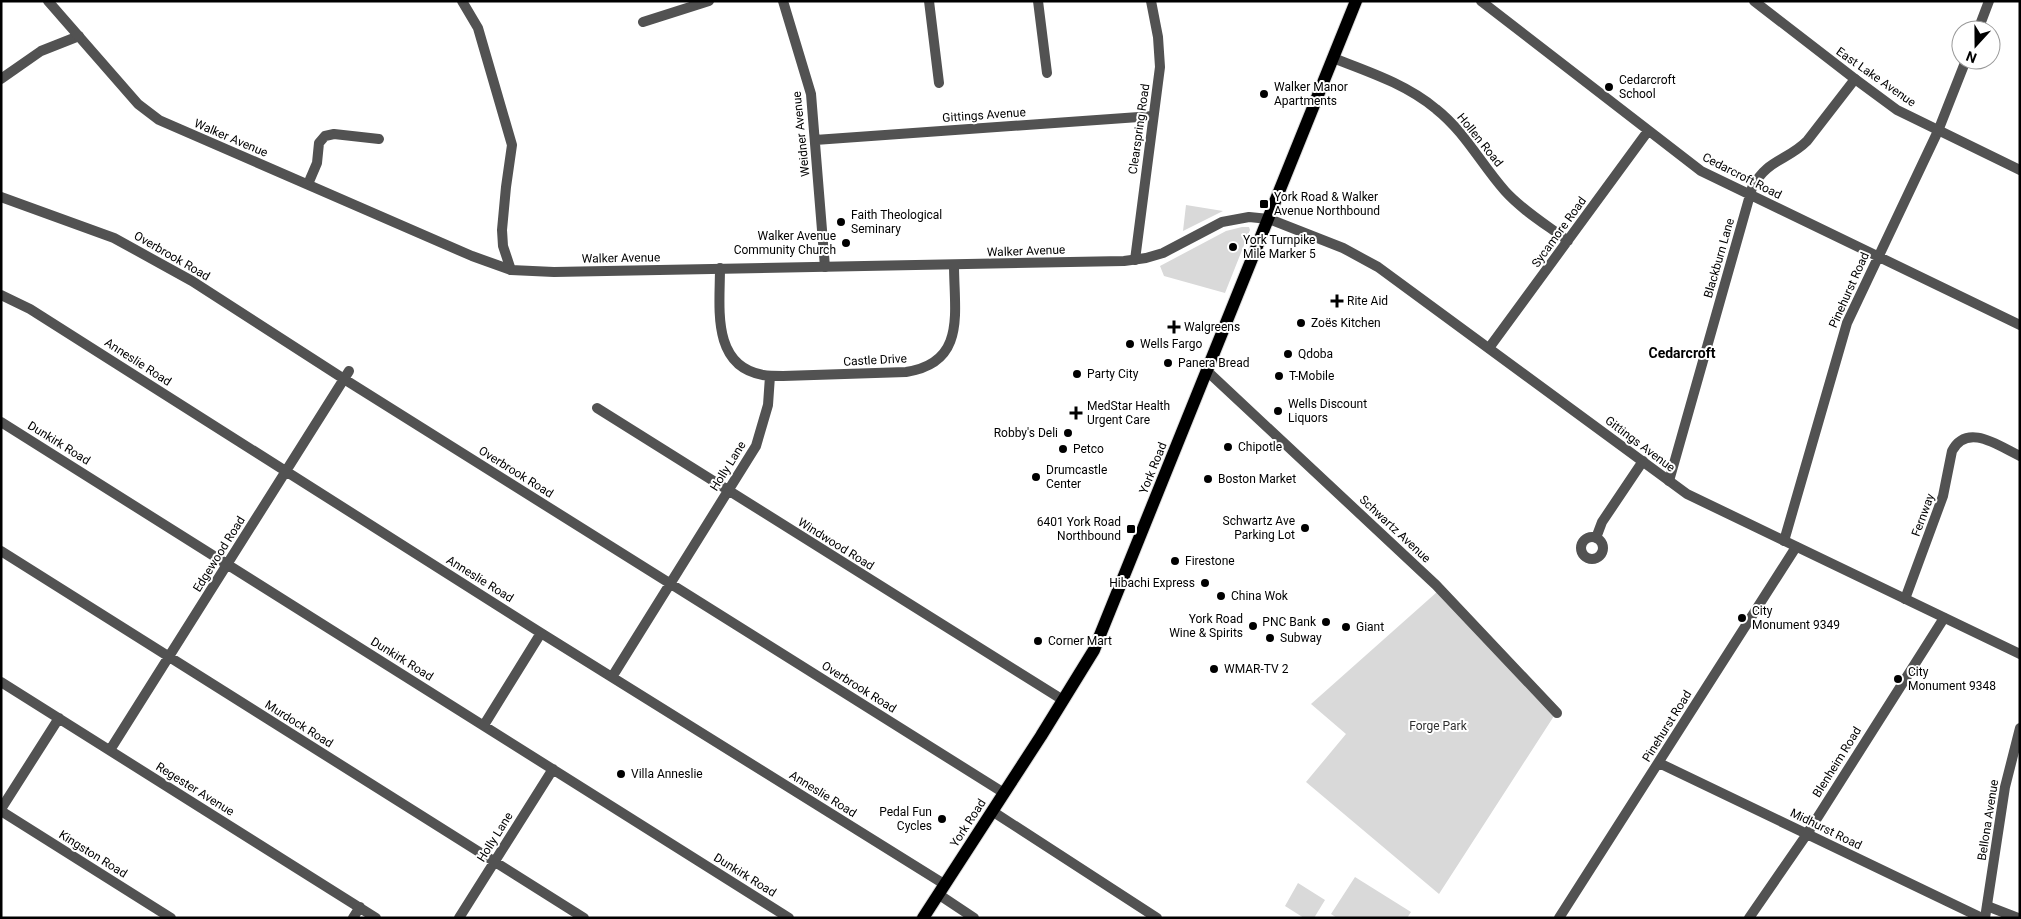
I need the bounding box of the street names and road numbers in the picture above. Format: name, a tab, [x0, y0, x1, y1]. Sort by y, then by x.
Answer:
street label: East Lake Avenue	[1833, 44, 1919, 110]
street label: Clearspring Road	[1126, 83, 1152, 175]
street label: Weidner Avenue	[790, 91, 812, 177]
street label: Gittings Avenue	[942, 105, 1026, 125]
street label: Hollen Road	[1454, 110, 1506, 170]
street label: Walker Avenue	[192, 116, 270, 160]
street label: Cedarcroft Road	[1700, 150, 1784, 202]
street label: Sycamore Road	[1529, 194, 1589, 270]
street label: Blackburn Lane	[1701, 217, 1737, 299]
street label: Overbrook Road	[132, 229, 212, 283]
street label: Walker Avenue	[987, 243, 1065, 259]
street label: Walker Avenue	[582, 250, 660, 266]
street label: Pinehurst Road	[1826, 250, 1872, 330]
street label: Anneslie Road	[102, 335, 174, 389]
street label: Castle Drive	[843, 351, 907, 369]
street label: Gittings Avenue	[1602, 413, 1678, 475]
street label: Dunkirk Road	[25, 418, 93, 468]
street label: Holly Lane	[707, 439, 749, 493]
street label: York Road	[1136, 440, 1170, 496]
street label: Overbrook Road	[476, 443, 556, 501]
street label: Fernway	[1909, 491, 1937, 538]
street label: Schwartz Avenue	[1357, 493, 1433, 565]
street label: Edgewood Road	[190, 514, 248, 594]
street label: Windwood Road	[795, 515, 877, 573]
street label: Anneslie Road	[444, 553, 516, 605]
street label: Dunkirk Road	[368, 634, 436, 684]
street label: Overbrook Road	[819, 658, 899, 716]
street label: Pinehurst Road	[1639, 688, 1695, 764]
street label: Murdock Road	[262, 698, 336, 750]
street label: Blenheim Road	[1810, 724, 1864, 800]
street label: Regester Avenue	[153, 759, 237, 819]
street label: Anneslie Road	[787, 768, 859, 820]
street label: Bellona Avenue	[1975, 778, 2001, 862]
street label: York Road	[947, 796, 989, 850]
street label: Midhurst Road	[1788, 806, 1864, 852]
street label: Holly Lane	[474, 810, 516, 864]
street label: Kingston Road	[56, 827, 130, 881]
street label: Dunkirk Road	[711, 850, 779, 900]

